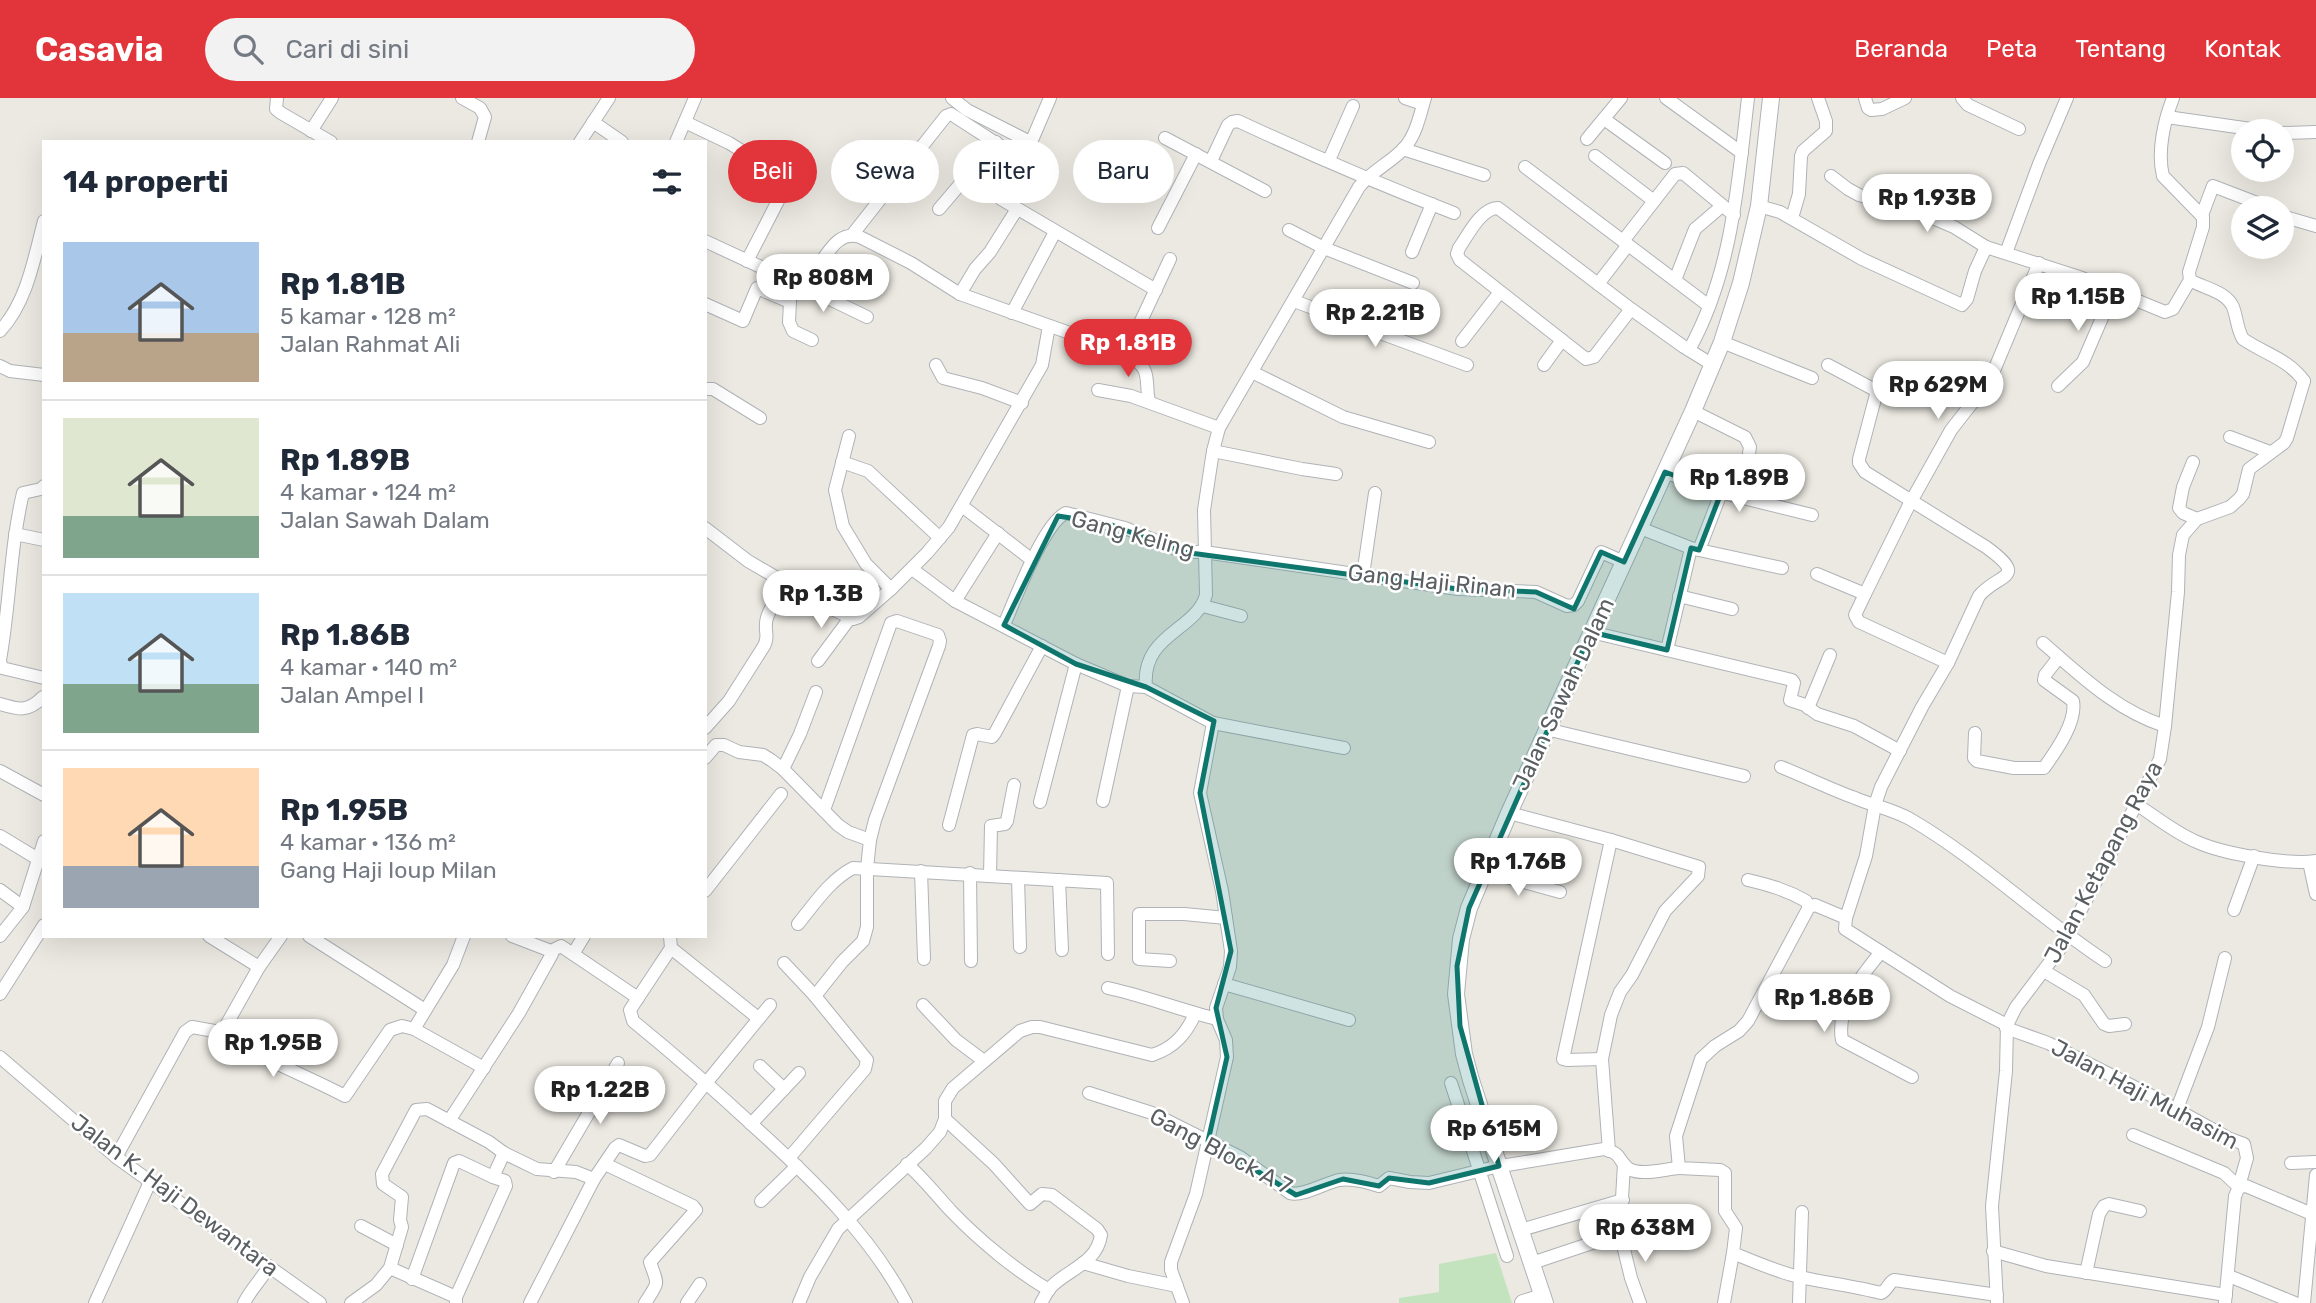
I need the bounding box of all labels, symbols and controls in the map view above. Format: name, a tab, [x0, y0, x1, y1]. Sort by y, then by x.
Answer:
search box	[205, 18, 695, 81]
text: Casavia	[35, 30, 163, 69]
icon: search	[229, 30, 267, 68]
text: Cari di sini	[285, 34, 409, 65]
text: Beranda	[1854, 35, 1948, 63]
text: Peta	[1986, 35, 2037, 63]
text: Tentang	[2075, 35, 2166, 63]
text: Kontak	[2204, 35, 2281, 63]
map controls	[2231, 119, 2294, 259]
button: locate	[2231, 119, 2294, 182]
chip: Beli	[728, 140, 817, 203]
chip: Sewa	[831, 140, 939, 203]
chip: Filter	[953, 140, 1059, 203]
chip: Baru	[1073, 140, 1174, 203]
icon: filters	[648, 163, 686, 201]
text: 14 properti	[63, 164, 229, 200]
pin: Rp 1.93B	[1855, 174, 1999, 234]
text: Rp 1.93B	[1878, 183, 1976, 211]
button: layers	[2231, 196, 2294, 259]
pin: Rp 808M	[758, 254, 888, 314]
text: Rp 808M	[772, 263, 874, 291]
text: Rp 1.81B	[280, 266, 406, 302]
icon: home	[119, 270, 203, 354]
pin: Rp 1.15B	[2006, 274, 2150, 333]
text: Rp 1.15B	[2031, 282, 2125, 310]
pin: Rp 2.21B	[1303, 289, 1447, 349]
text: Rp 2.21B	[1325, 298, 1425, 326]
text: 5 kamar · 128 m²	[280, 302, 456, 330]
pin: Rp 1.81B	[1056, 320, 1200, 379]
text: Rp 1.81B	[1080, 328, 1176, 356]
text: Jalan Rahmat Ali	[280, 330, 460, 358]
pin: Rp 629M	[1873, 362, 2003, 421]
text: Rp 629M	[1888, 370, 1988, 398]
text: Rp 1.89B	[280, 442, 410, 478]
icon: home	[119, 446, 203, 530]
pin: Rp 1.89B	[1667, 454, 1811, 514]
text: Rp 1.89B	[1689, 463, 1789, 491]
text: 4 kamar · 124 m²	[280, 478, 456, 506]
street label: Gang Keling	[1068, 504, 1198, 564]
text: Jalan Sawah Dalam	[280, 506, 490, 534]
street label: Gang Haji Rinan	[1346, 558, 1518, 604]
pin: Rp 1.3B	[756, 570, 886, 630]
text: Rp 1.3B	[779, 579, 863, 607]
street label: Jalan Sawah Dalam	[1506, 593, 1620, 795]
text: Rp 1.86B	[280, 617, 410, 653]
icon: home	[119, 621, 203, 705]
text: 4 kamar · 140 m²	[280, 653, 457, 681]
text: Jalan Ampel I	[280, 681, 424, 709]
street label: Jalan Ketapang Raya	[2038, 756, 2168, 968]
text: Rp 1.95B	[280, 792, 408, 828]
icon: home	[119, 796, 203, 880]
text: 4 kamar · 136 m²	[280, 828, 456, 856]
pin: Rp 1.76B	[1446, 838, 1590, 898]
text: Rp 1.76B	[1470, 847, 1566, 875]
text: Gang Haji Ioup Milan	[280, 856, 497, 884]
pin: Rp 1.86B	[1752, 974, 1896, 1034]
text: Rp 1.86B	[1774, 983, 1874, 1011]
pin: Rp 1.95B	[201, 1020, 345, 1079]
text: Rp 1.95B	[224, 1028, 322, 1056]
street label: Jalan Haji Muhasim	[2047, 1033, 2243, 1155]
pin: Rp 1.22B	[528, 1066, 672, 1126]
text: Rp 1.22B	[550, 1075, 650, 1103]
street label: Gang Block A 7	[1145, 1102, 1297, 1200]
pin: Rp 615M	[1429, 1105, 1559, 1165]
street label: Jalan K. Haji Dewantara	[66, 1108, 284, 1282]
text: Rp 615M	[1446, 1114, 1542, 1142]
pin: Rp 638M	[1580, 1204, 1710, 1264]
text: Rp 638M	[1595, 1213, 1695, 1241]

